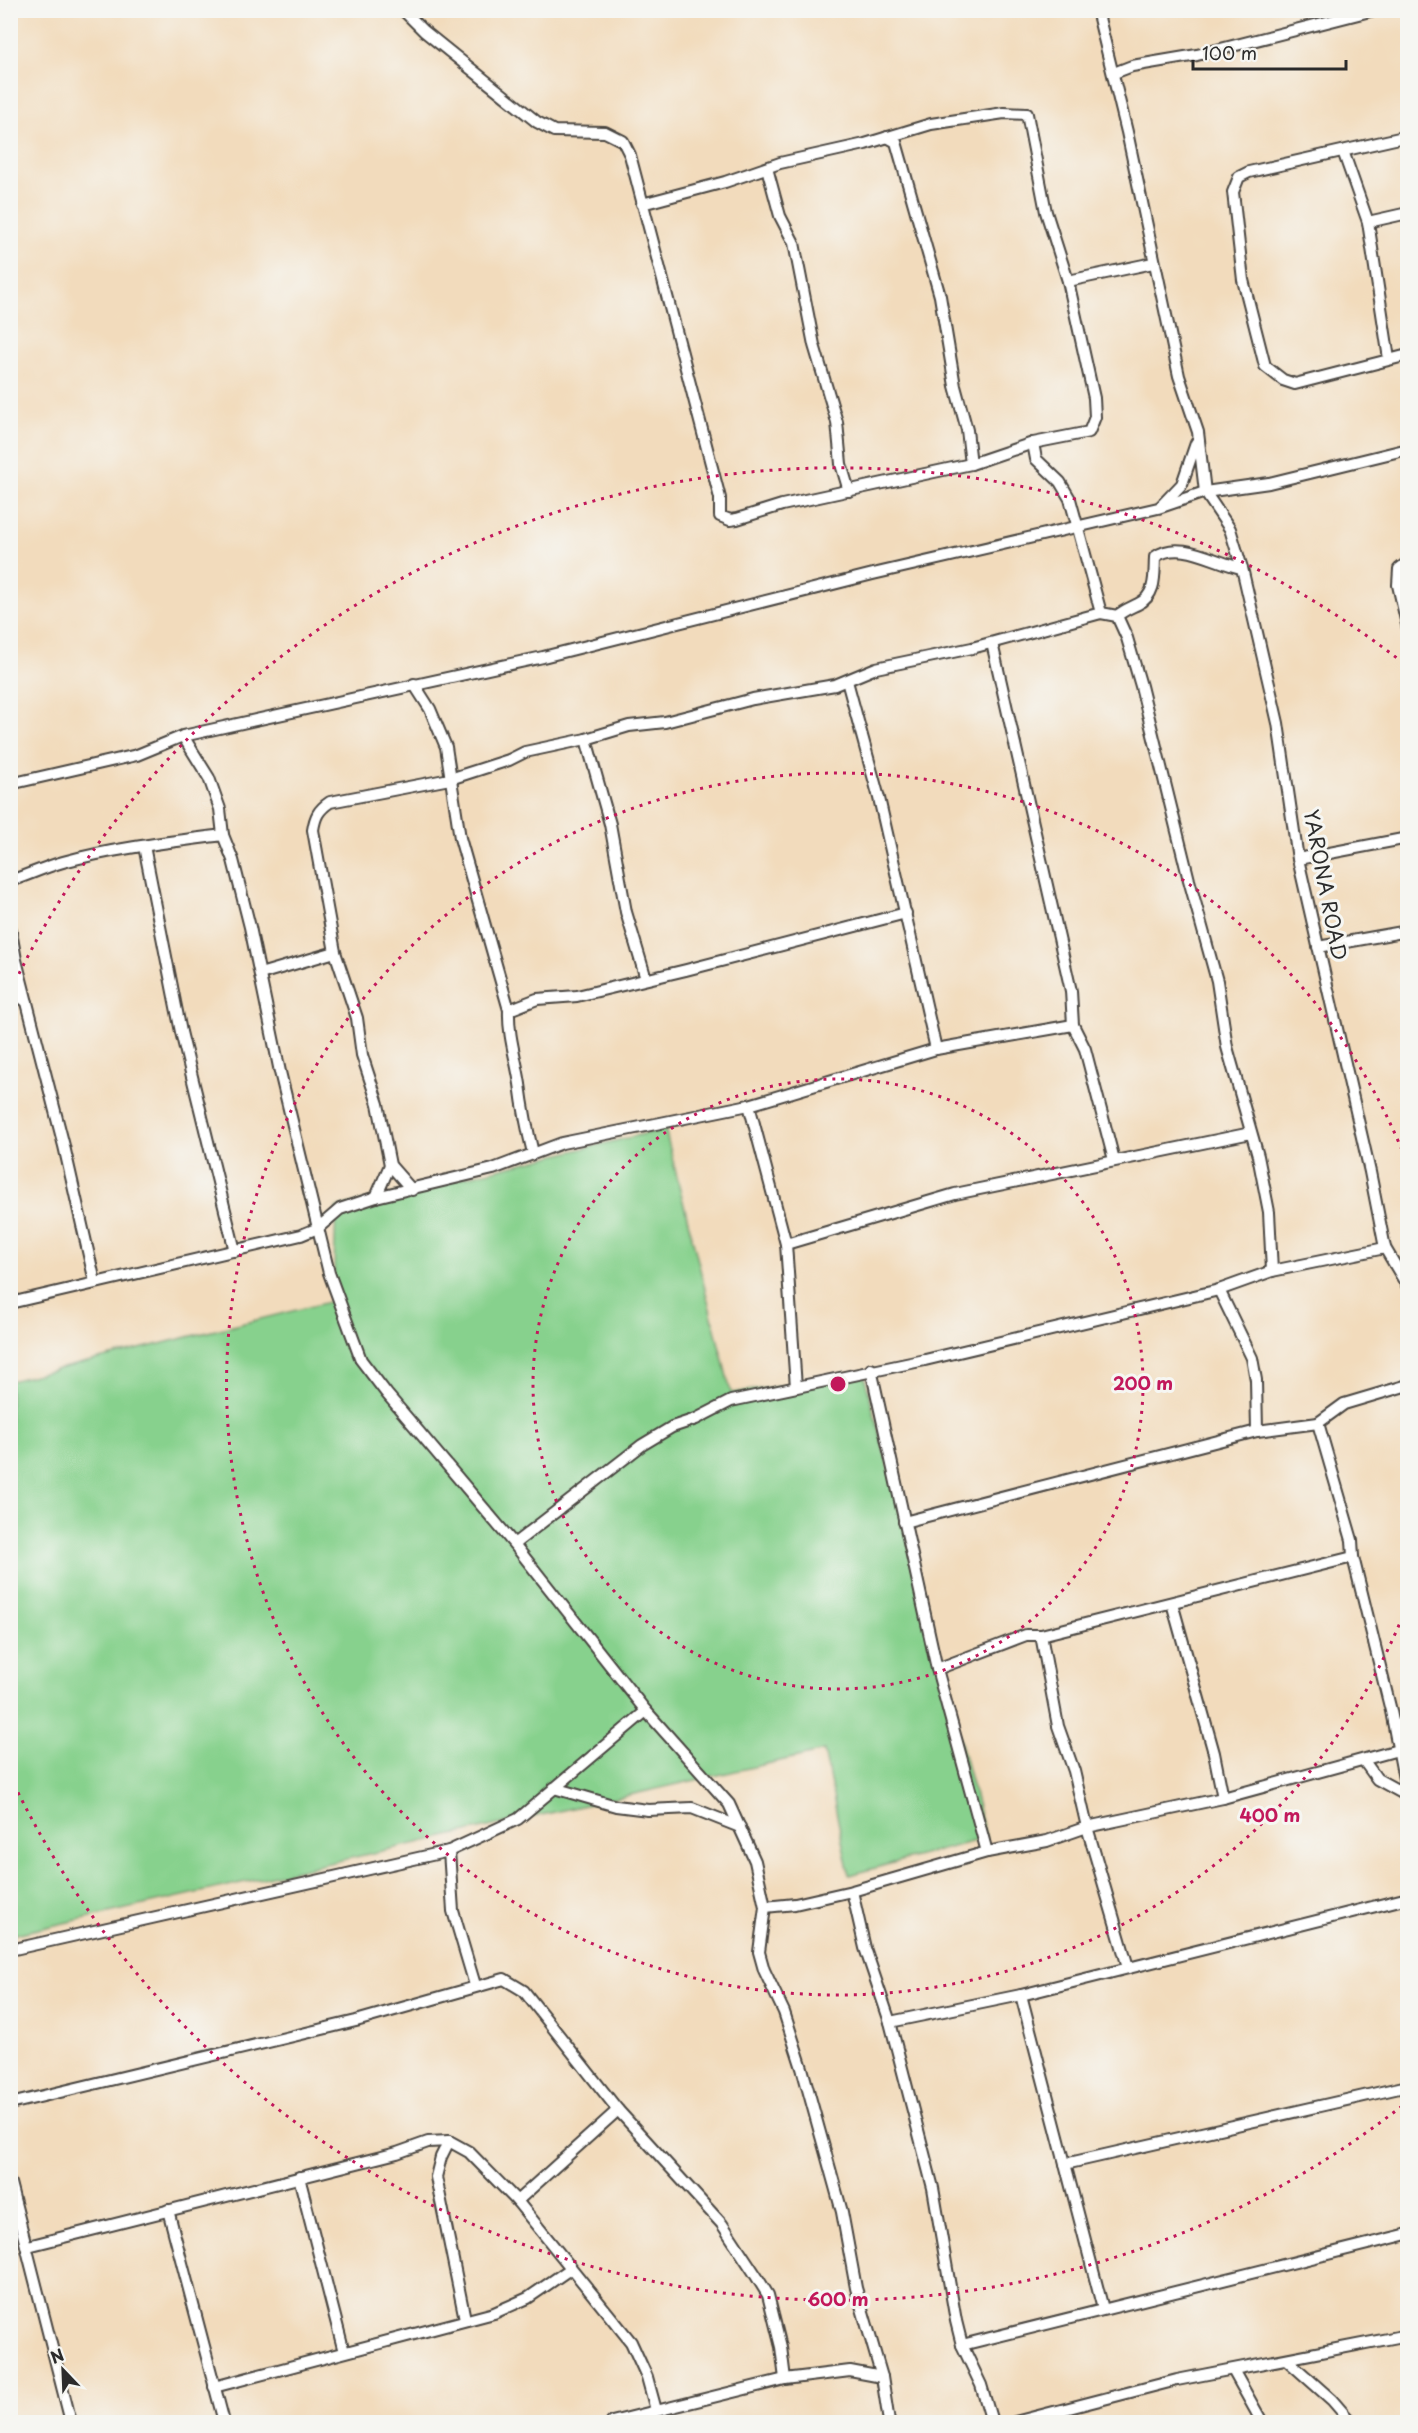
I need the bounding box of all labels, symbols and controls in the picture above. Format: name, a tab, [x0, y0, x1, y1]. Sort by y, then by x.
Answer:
scale bar	[1193, 33, 1346, 71]
text: 100 m	[1202, 39, 1257, 66]
street label: YARONA ROAD	[1297, 807, 1355, 963]
text: 200 m	[1113, 1369, 1173, 1396]
centre of rings	[828, 1374, 848, 1394]
text: 400 m	[1240, 1801, 1300, 1828]
text: 600 m	[807, 2285, 869, 2312]
north arrow	[33, 2340, 93, 2400]
text: N	[46, 2342, 67, 2369]

